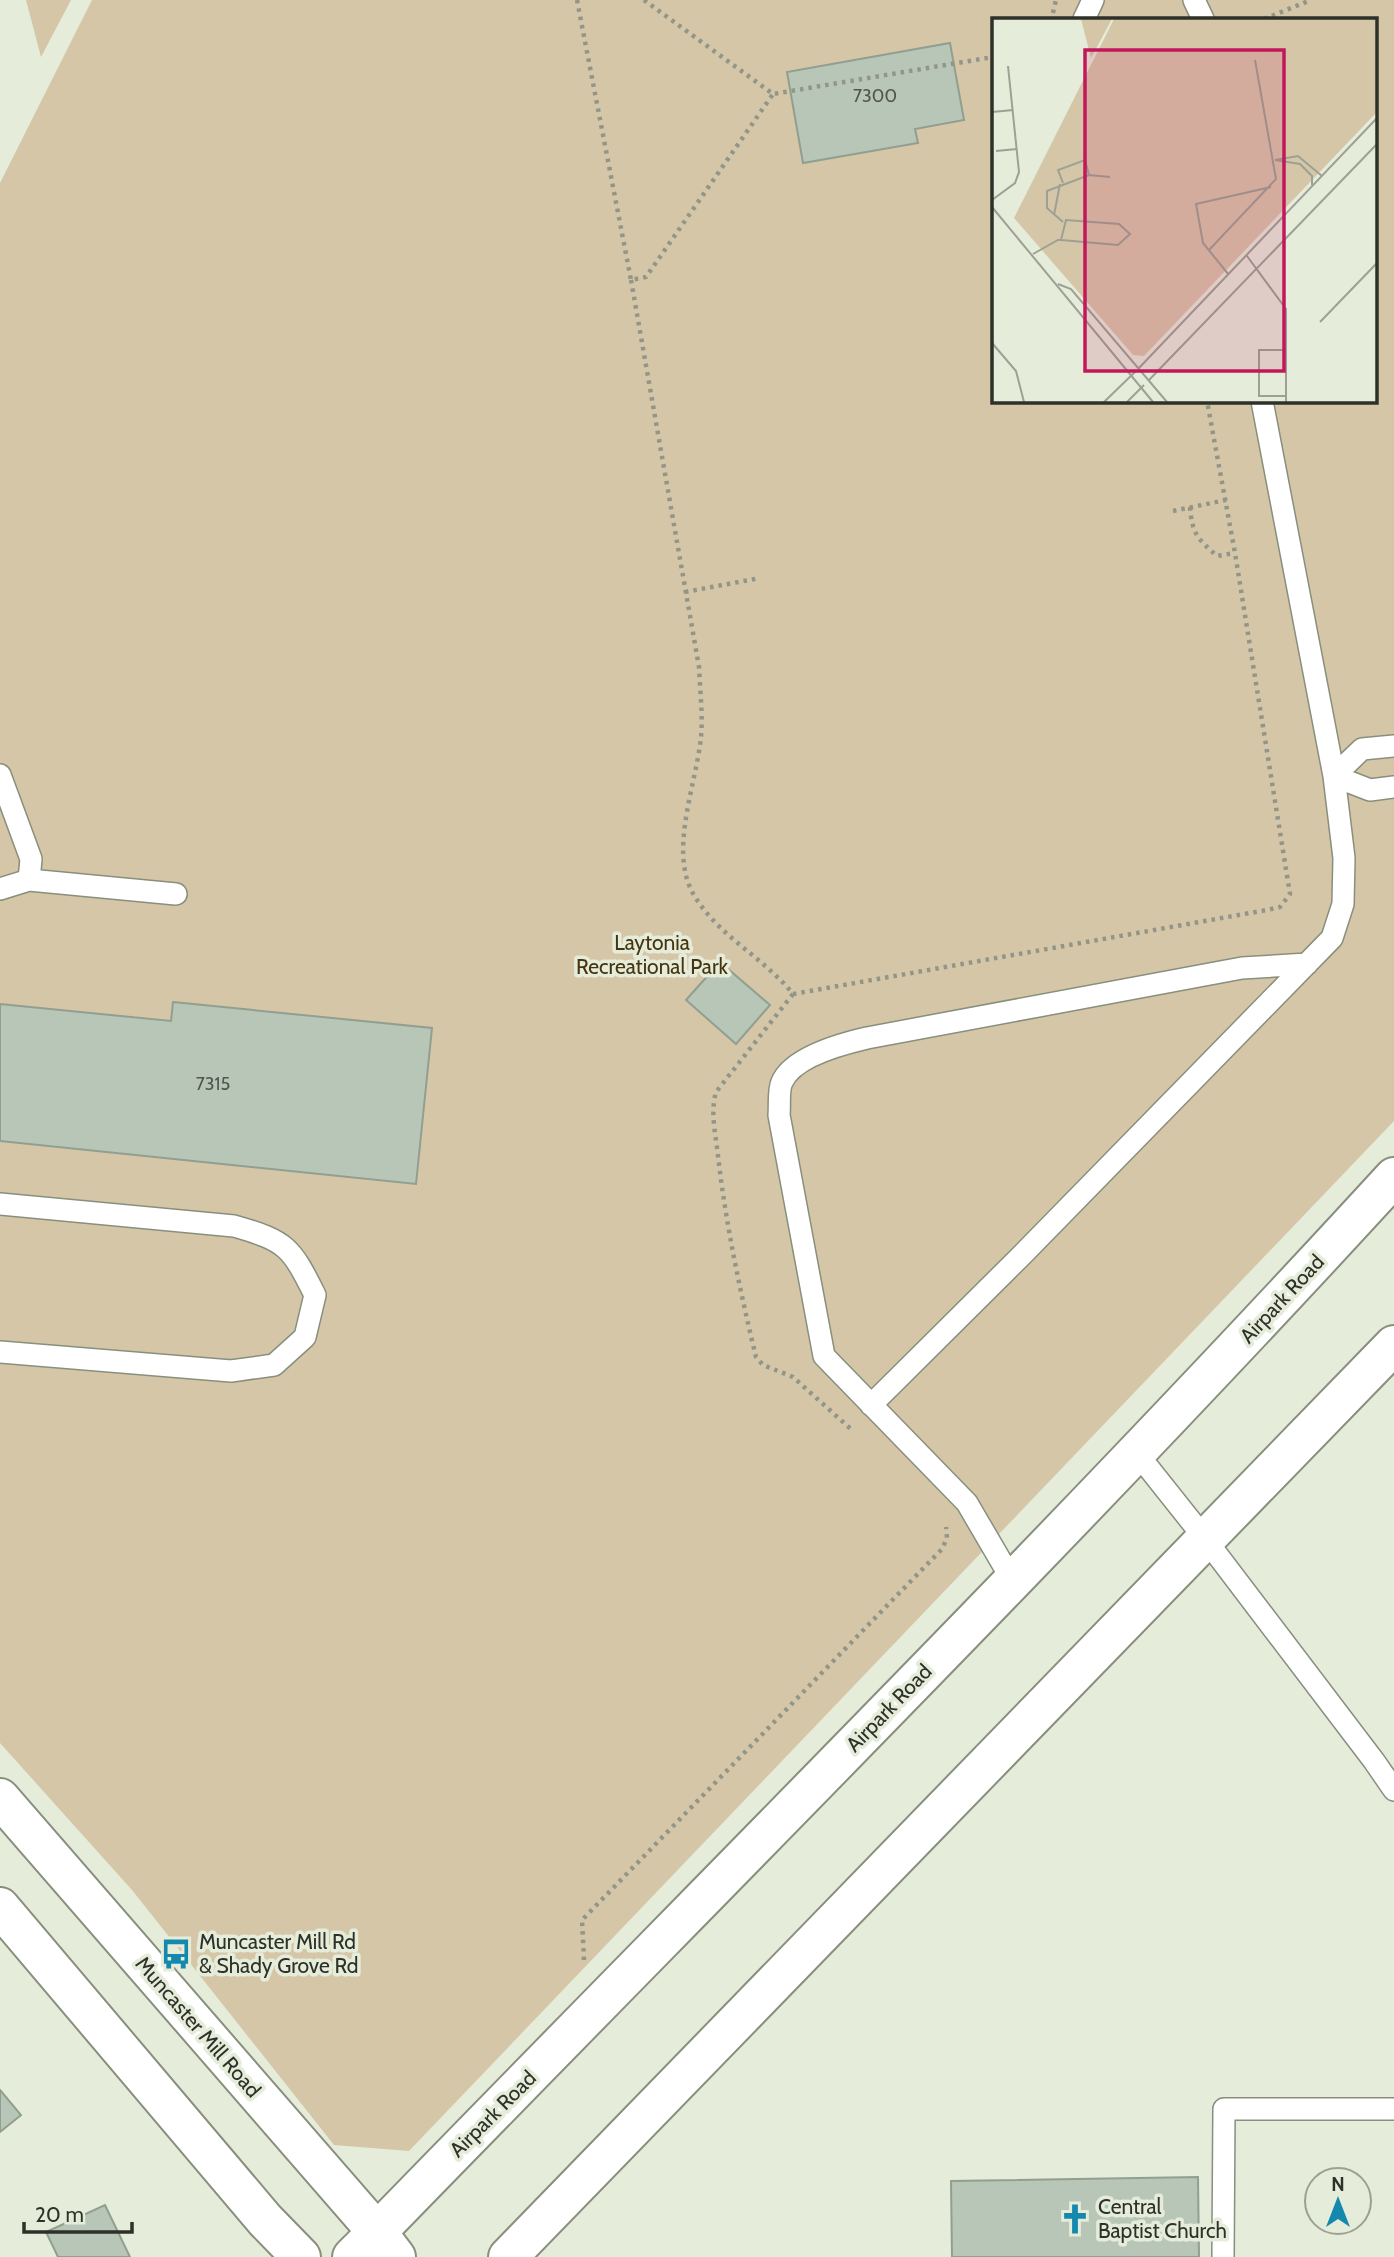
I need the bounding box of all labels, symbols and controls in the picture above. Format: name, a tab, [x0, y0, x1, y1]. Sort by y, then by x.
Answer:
inset map	[992, 18, 1376, 402]
house number: 7300	[853, 85, 897, 107]
park label: Laytonia Recreational Park	[576, 930, 729, 979]
house number: 7315	[196, 1073, 230, 1095]
street label: Airpark Road	[1234, 1249, 1329, 1348]
street label: Airpark Road	[841, 1659, 937, 1757]
place label: Muncaster Mill Rd & Shady Grove Rd	[199, 1929, 358, 1978]
bus stop icon: Muncaster Mill Rd & Shady Grove Rd	[159, 1937, 193, 1971]
street label: Muncaster Mill Road	[130, 1951, 266, 2102]
street label: Airpark Road	[444, 2065, 541, 2162]
north arrow	[1303, 2166, 1373, 2236]
text: N	[1331, 2173, 1345, 2196]
scale bar	[24, 2190, 133, 2234]
place label: Central Baptist Church	[1098, 2194, 1227, 2243]
text: 20 m	[35, 2202, 84, 2227]
church icon: Central Baptist Church	[1058, 2202, 1092, 2236]

